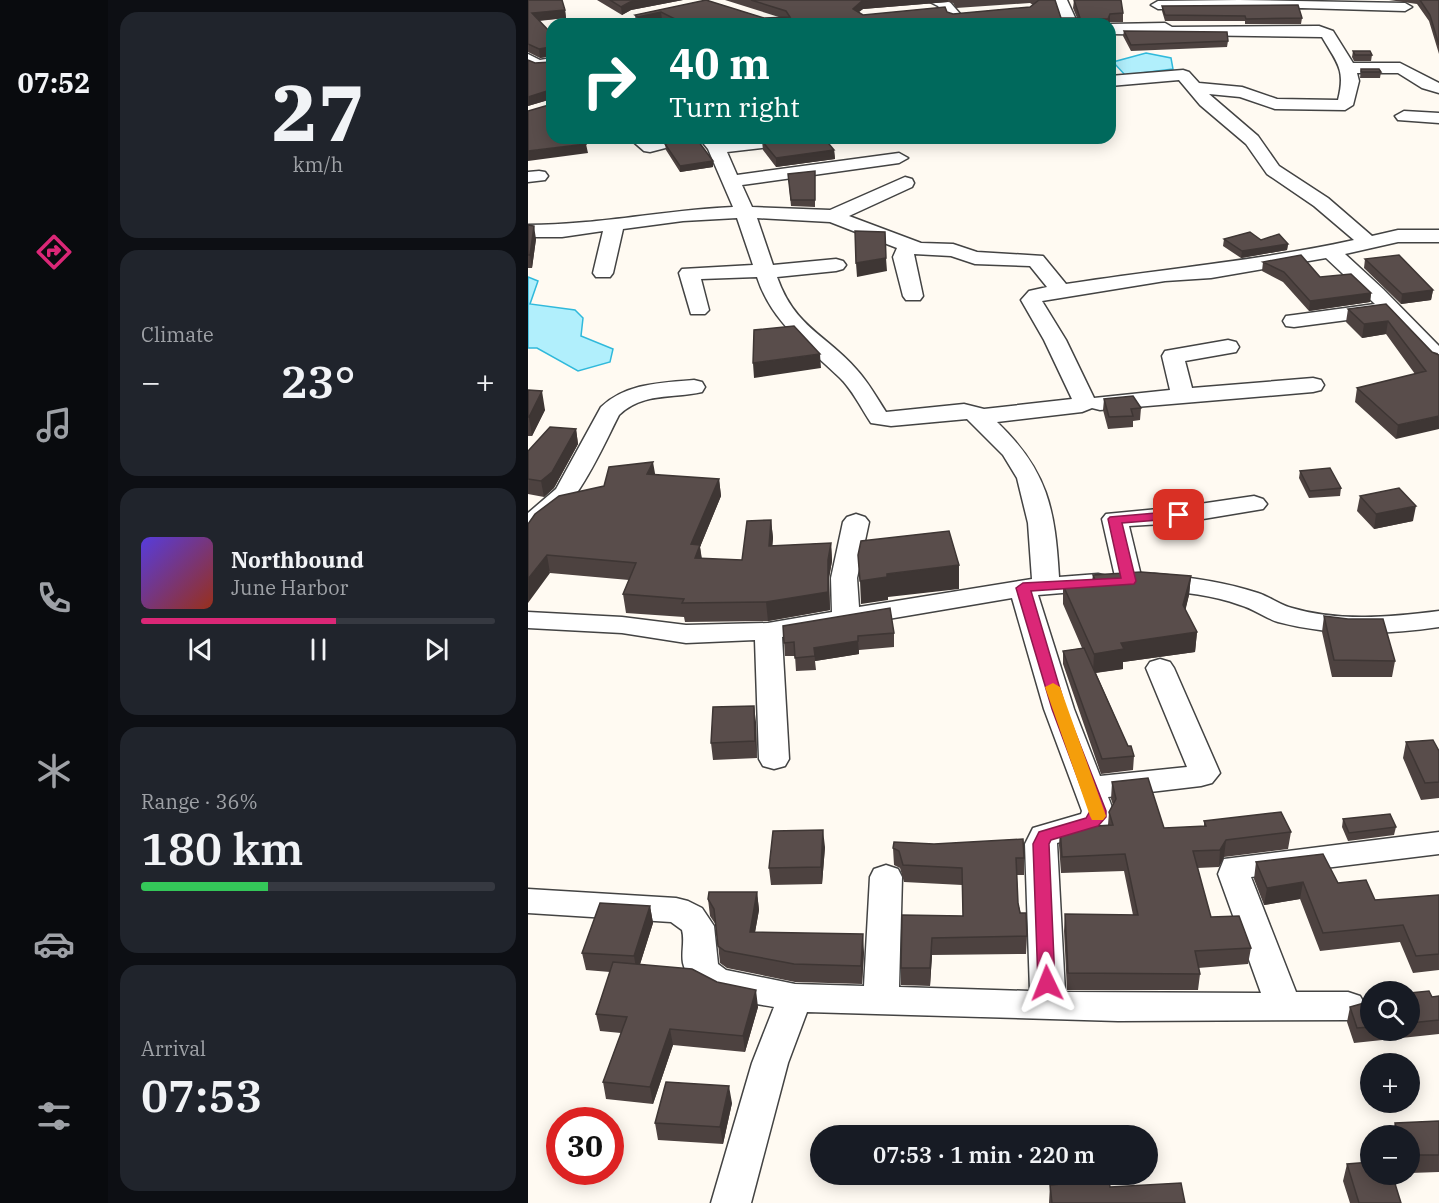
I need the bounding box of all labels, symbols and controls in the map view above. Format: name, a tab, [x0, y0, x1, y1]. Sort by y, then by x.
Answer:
text: 40 m	[669, 36, 770, 91]
icon: right	[570, 42, 648, 120]
text: 27	[271, 61, 365, 162]
text: 07:52	[18, 65, 90, 100]
text: Turn right	[669, 89, 800, 124]
text: km/h	[293, 151, 343, 178]
icon: directions	[33, 231, 75, 273]
text: Climate	[141, 321, 214, 348]
text: 23°	[280, 352, 356, 410]
text: −	[141, 360, 161, 403]
text: +	[475, 360, 495, 403]
icon: music	[33, 404, 75, 446]
pin	[1153, 489, 1204, 540]
icon: arrive	[1162, 498, 1195, 531]
text: Northbound	[231, 545, 364, 574]
text: June Harbor	[231, 574, 348, 601]
icon: phone	[33, 577, 75, 619]
icon: previous	[184, 633, 217, 666]
icon: pause	[302, 633, 335, 666]
icon: next	[420, 633, 453, 666]
icon: climate	[33, 750, 75, 792]
text: Range · 36%	[141, 788, 258, 815]
text: 180 km	[141, 819, 303, 877]
icon: car	[33, 923, 75, 965]
position arrow	[1015, 951, 1079, 1015]
map controls	[1360, 981, 1420, 1185]
button: search	[1360, 981, 1420, 1041]
text: Arrival	[141, 1035, 206, 1062]
button: +	[1360, 1053, 1420, 1113]
text: 07:53	[141, 1066, 262, 1124]
icon: filters	[33, 1095, 75, 1137]
speed limit sign: 30	[546, 1107, 624, 1185]
button: −	[1360, 1125, 1420, 1185]
text: 07:53 · 1 min · 220 m	[873, 1140, 1095, 1169]

